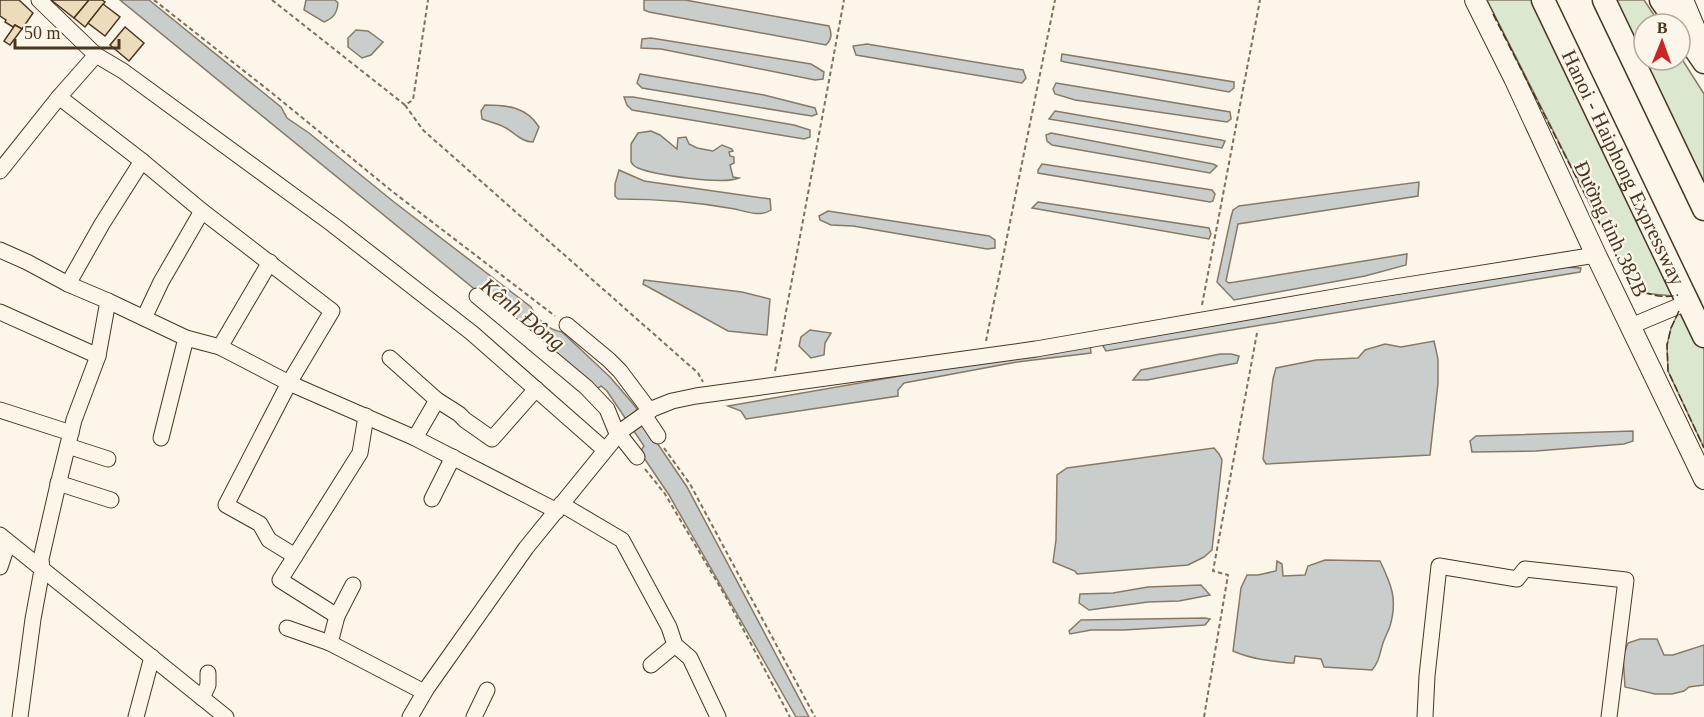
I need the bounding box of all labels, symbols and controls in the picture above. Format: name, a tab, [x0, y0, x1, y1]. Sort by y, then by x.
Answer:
scale bar	[15, 12, 118, 50]
north arrow	[1632, 12, 1692, 72]
text: B	[1657, 19, 1668, 36]
text: 50 m	[24, 23, 61, 43]
street label: Hanoi - Haiphong Expressway	[1557, 46, 1690, 290]
street label: Đường tỉnh 382B	[1569, 157, 1653, 301]
water label: Kênh Đông	[475, 272, 570, 355]

